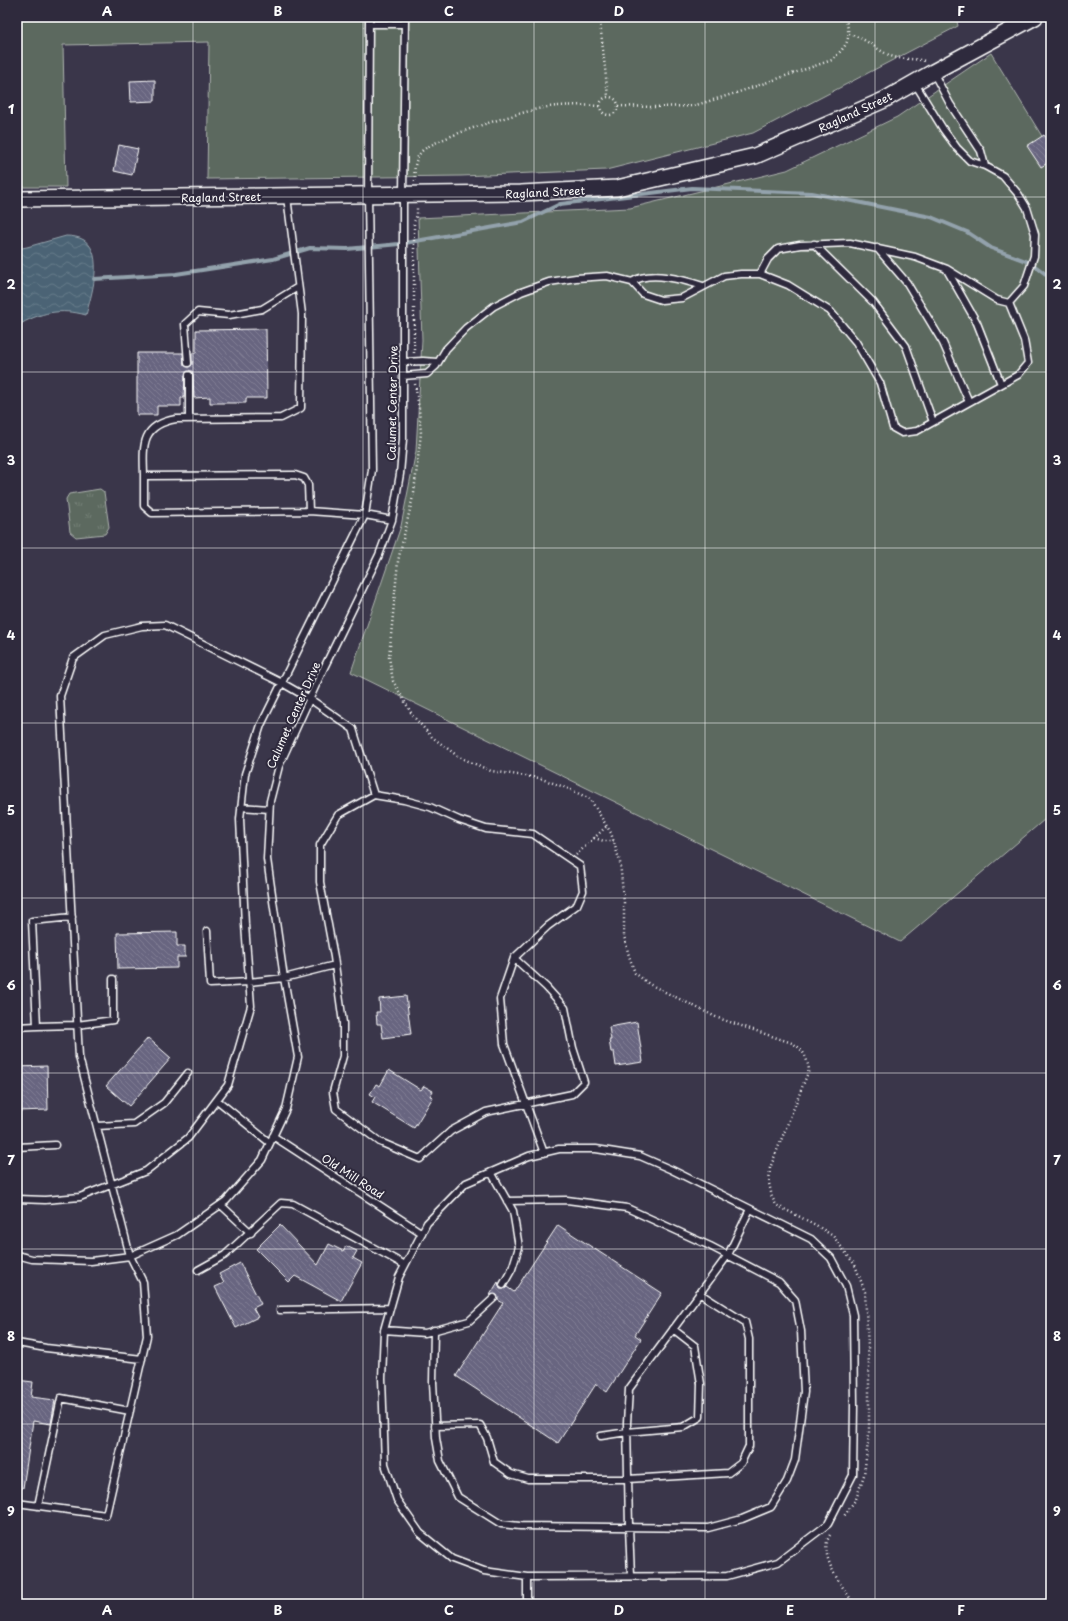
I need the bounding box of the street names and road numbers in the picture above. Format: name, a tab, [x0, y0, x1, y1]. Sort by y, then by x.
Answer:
street label: Ragland Street	[815, 87, 895, 137]
street label: Ragland Street	[505, 181, 586, 203]
street label: Ragland Street	[181, 188, 262, 206]
street label: Calumet Center Drive	[382, 345, 402, 461]
street label: Calumet Center Drive	[262, 659, 324, 771]
street label: Old Mill Road	[318, 1149, 388, 1203]

